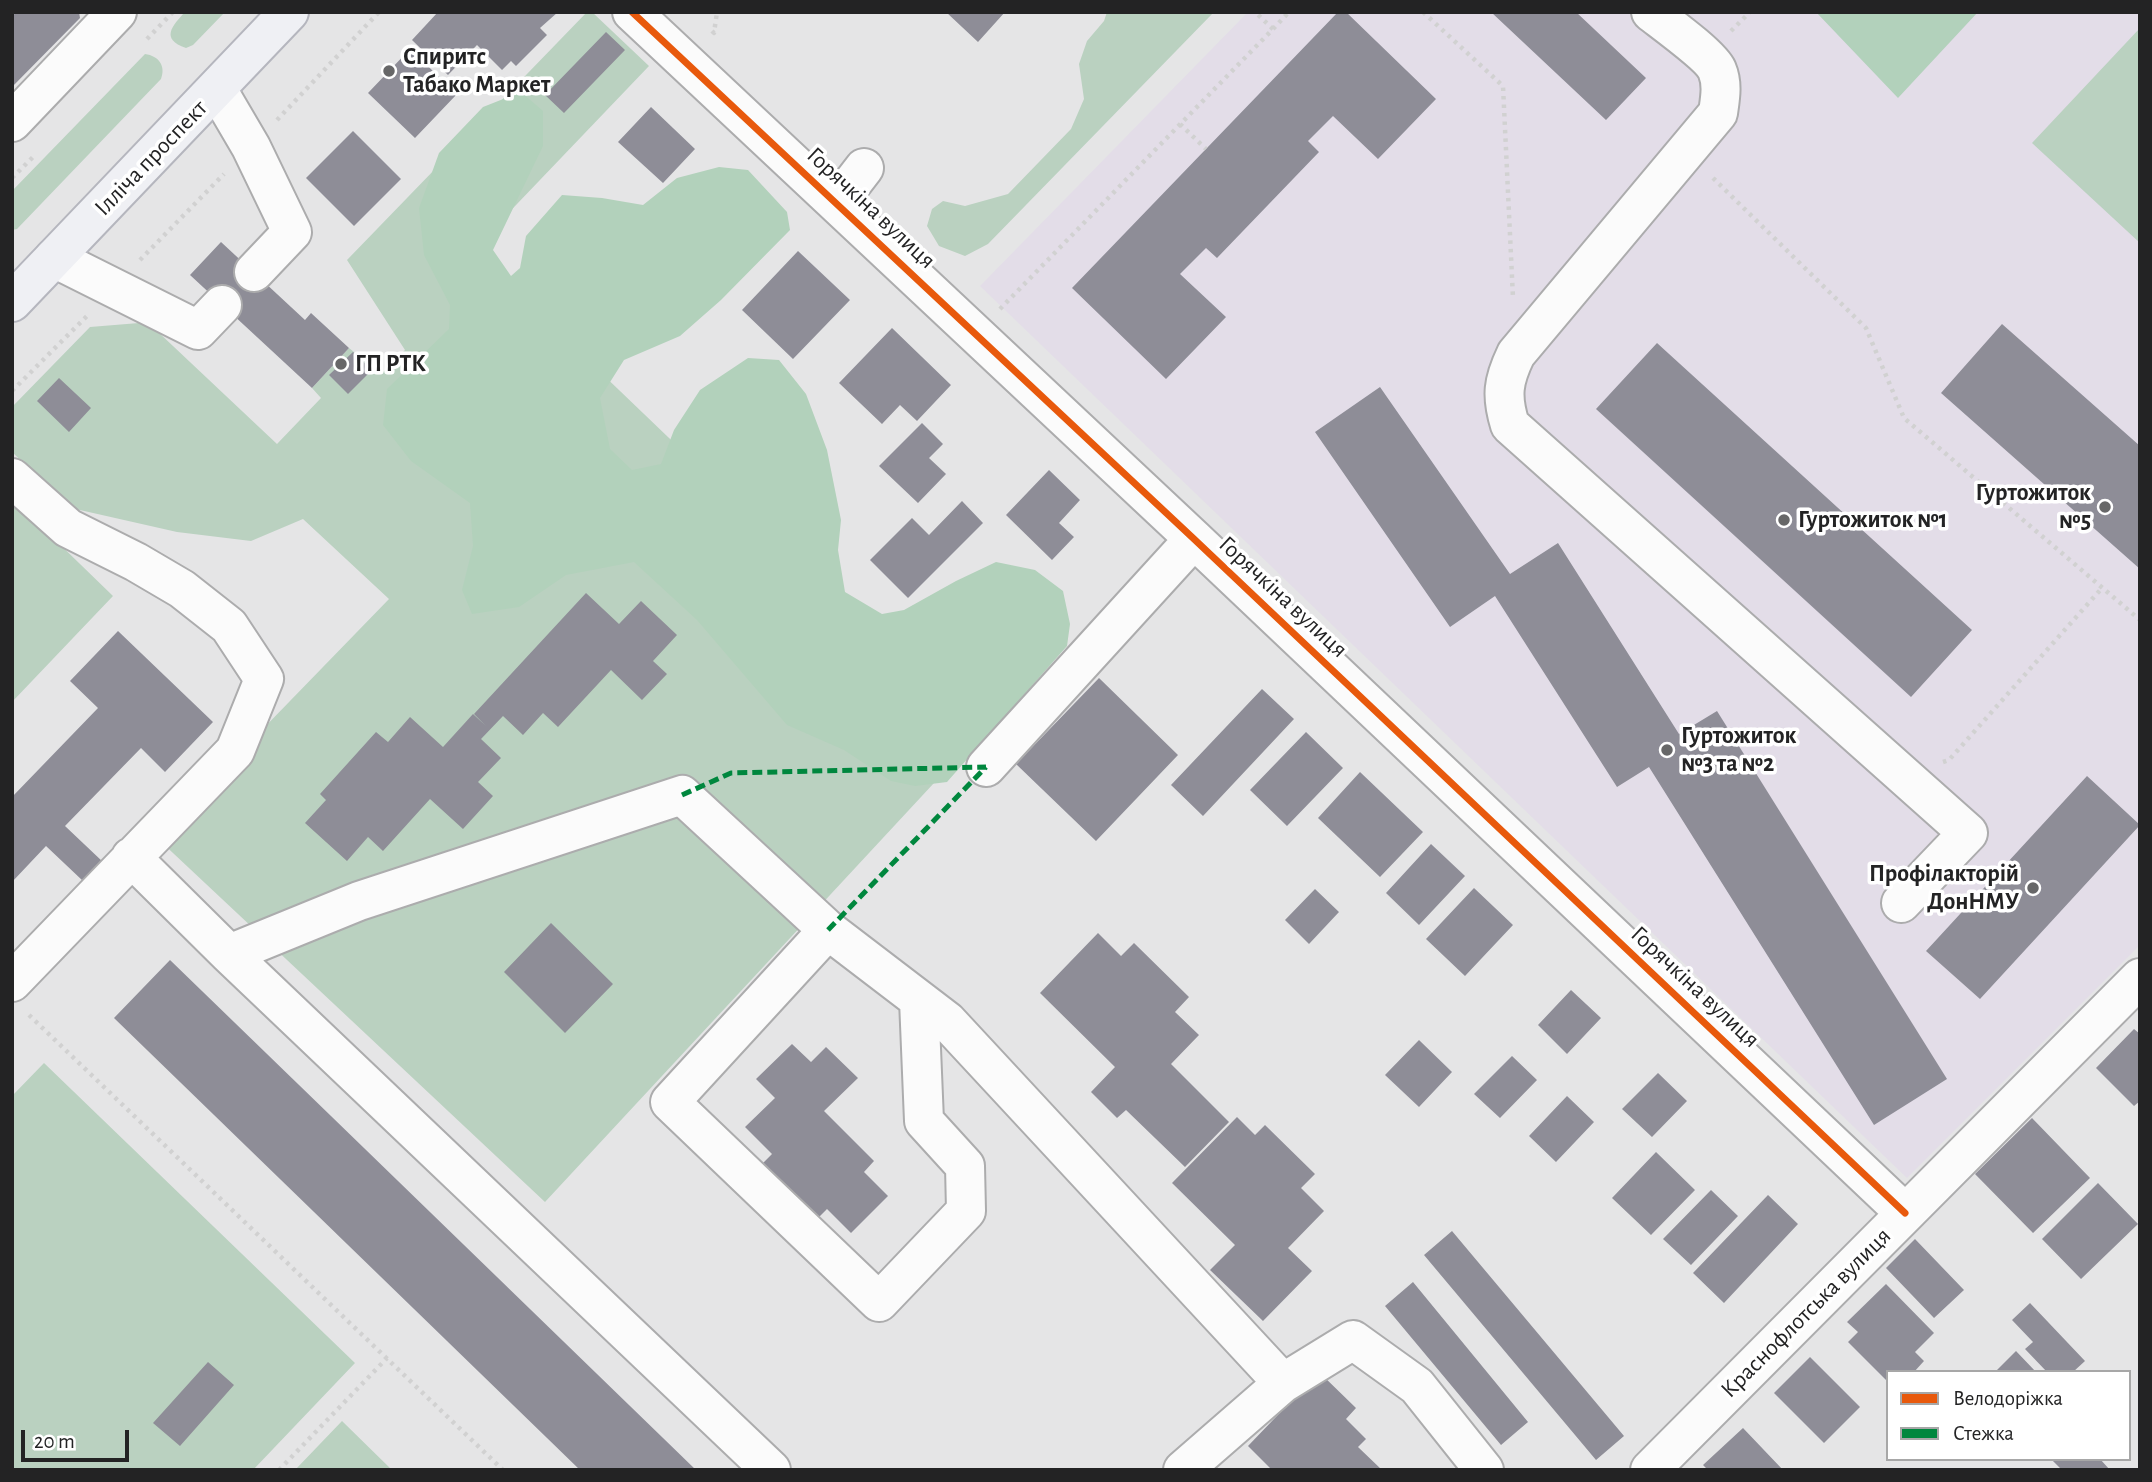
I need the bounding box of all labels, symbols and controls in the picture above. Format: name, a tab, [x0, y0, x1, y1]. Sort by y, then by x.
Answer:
place label: Спиритc Табако Маркет	[403, 43, 550, 99]
marker: Спиритc Табако Маркет	[381, 63, 397, 79]
street label: Ілліча проспект	[89, 94, 213, 222]
street label: Горячкіна вулиця	[801, 141, 941, 275]
place label: ГП РТК	[355, 350, 426, 378]
marker: ГП РТК	[333, 356, 349, 372]
place label: Гуртожиток №5	[1976, 479, 2091, 535]
marker: Гуртожиток №5	[2097, 499, 2113, 515]
place label: Гуртожиток №1	[1798, 506, 1947, 534]
marker: Гуртожиток №1	[1776, 512, 1792, 528]
street label: Горячкіна вулиця	[1213, 530, 1353, 664]
place label: Гуртожиток №3 та №2	[1681, 722, 1796, 778]
marker: Гуртожиток №3 та №2	[1659, 742, 1675, 758]
place label: Профілакторій ДонНМУ	[1869, 860, 2019, 916]
marker: Профілакторій ДонНМУ	[2025, 880, 2041, 896]
street label: Горячкіна вулиця	[1625, 920, 1765, 1054]
street label: Краснофлотська вулиця	[1715, 1222, 1897, 1404]
legend	[1886, 1370, 2131, 1461]
text: Велодоріжка	[1953, 1388, 2063, 1409]
scale bar	[24, 1416, 133, 1460]
text: Стежка	[1953, 1423, 2014, 1444]
text: 20 m	[34, 1431, 75, 1452]

